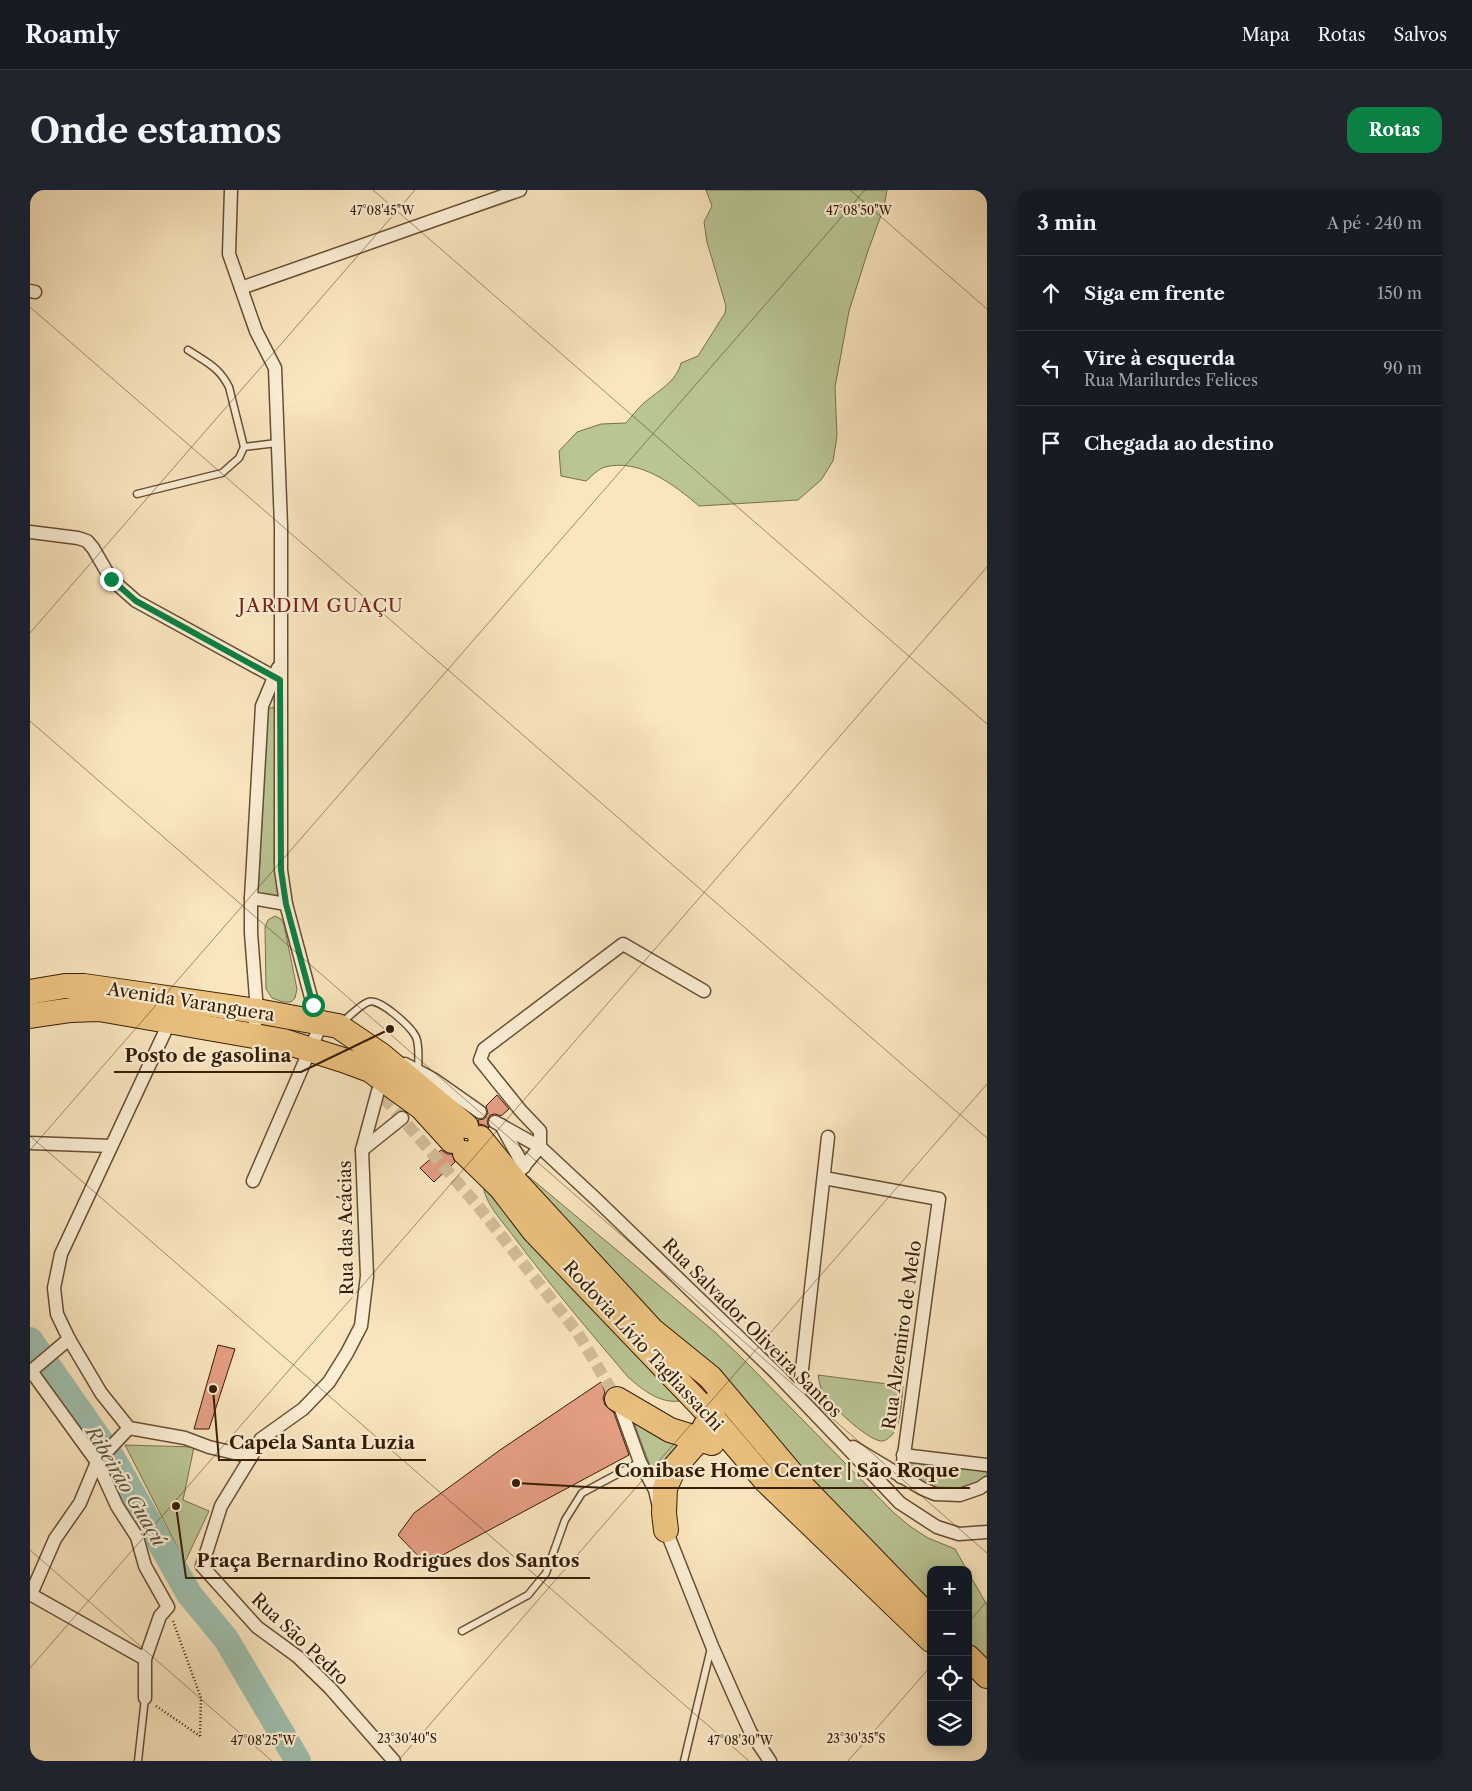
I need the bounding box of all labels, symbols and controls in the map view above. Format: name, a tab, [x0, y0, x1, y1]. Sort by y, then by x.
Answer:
text: Roamly	[25, 20, 119, 49]
text: Mapa	[1242, 24, 1290, 46]
text: Rotas	[1318, 24, 1366, 46]
text: Salvos	[1394, 24, 1447, 46]
button: Rotas	[1347, 107, 1442, 153]
text: Onde estamos	[30, 109, 282, 152]
text: 47°08'45"W	[350, 203, 415, 218]
text: 47°08'50"W	[826, 203, 893, 218]
text: 3 min	[1037, 210, 1097, 235]
text: A pé · 240 m	[1327, 213, 1422, 233]
icon: ahead	[1037, 279, 1065, 307]
text: Siga em frente	[1084, 282, 1225, 305]
text: 150 m	[1377, 283, 1422, 303]
text: Vire à esquerda	[1084, 347, 1235, 370]
icon: left	[1037, 354, 1065, 382]
text: 90 m	[1383, 358, 1422, 378]
text: Rua Marilurdes Felices	[1084, 370, 1258, 390]
icon: arrive	[1037, 429, 1065, 457]
text: Chegada ao destino	[1084, 432, 1274, 455]
route end	[100, 568, 123, 591]
district label: JARDIM GUAÇU	[235, 594, 404, 617]
street label: Avenida Varanguera	[105, 978, 277, 1026]
route start	[302, 994, 325, 1017]
callout: Posto de gasolina	[114, 1038, 301, 1072]
text: Posto de gasolina	[125, 1044, 292, 1067]
street label: Rua das Acácias	[334, 1160, 358, 1296]
street label: Rua Salvador Oliveira Santos	[658, 1234, 846, 1422]
street label: Rua Alzemiro de Melo	[878, 1239, 926, 1431]
street label: Rodovia Lívio Tagliassachi	[558, 1256, 728, 1436]
water label: Ribeirão Guaçú	[80, 1420, 171, 1551]
callout: Capela Santa Luzia	[219, 1426, 426, 1460]
text: Capela Santa Luzia	[229, 1431, 416, 1454]
callout: Conibase Home Center | São Roque	[605, 1454, 970, 1488]
text: Conibase Home Center | São Roque	[615, 1459, 959, 1482]
callout: Praça Bernardino Rodrigues dos Santos	[186, 1544, 590, 1578]
text: Praça Bernardino Rodrigues dos Santos	[197, 1549, 580, 1572]
map controls	[927, 1566, 972, 1746]
button: +	[927, 1566, 972, 1611]
street label: Rua São Pedro	[247, 1588, 353, 1690]
button: −	[927, 1611, 972, 1656]
button: locate	[927, 1656, 972, 1701]
button: layers	[927, 1701, 972, 1746]
text: 23°30'40"S	[377, 1731, 437, 1746]
text: 23°30'35"S	[826, 1731, 886, 1746]
text: 47°08'25"W	[230, 1733, 296, 1748]
text: 47°08'30"W	[707, 1733, 774, 1748]

